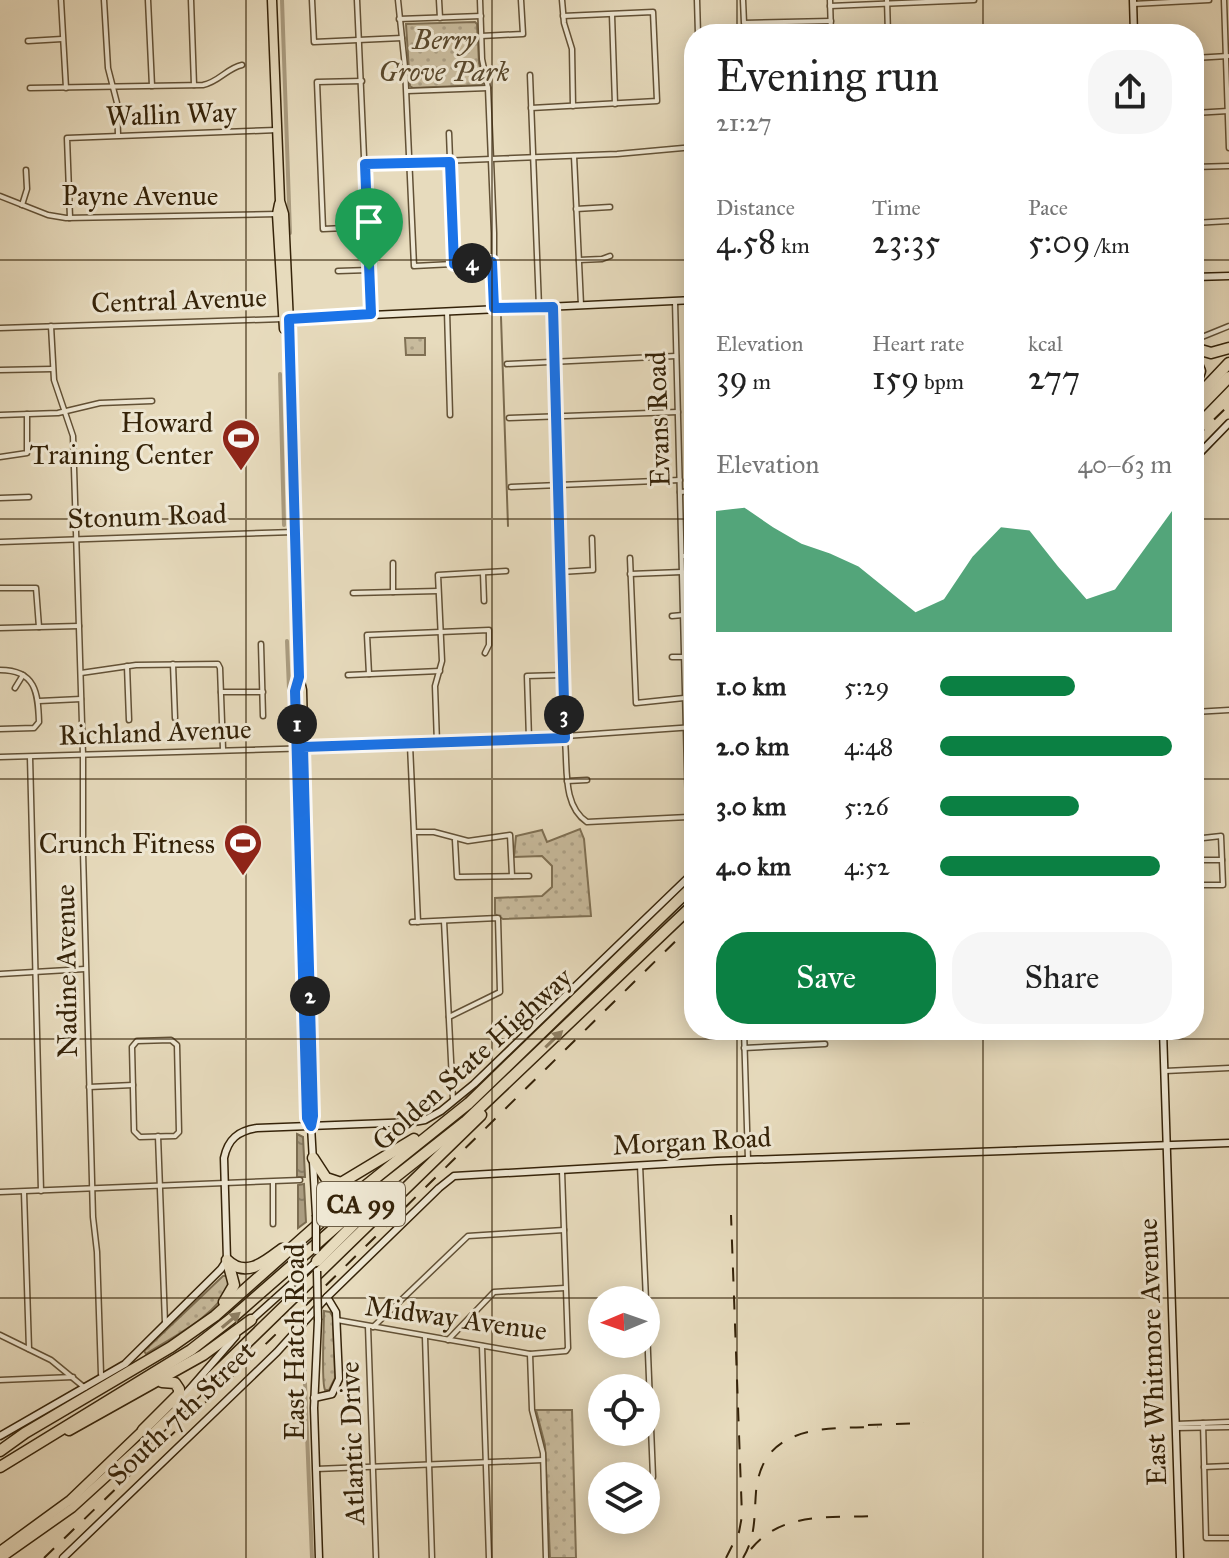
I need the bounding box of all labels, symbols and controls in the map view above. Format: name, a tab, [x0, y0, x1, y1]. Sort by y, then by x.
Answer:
park label: Berry Grove Park	[379, 22, 510, 89]
text: Evening run	[716, 49, 939, 103]
button: share	[1088, 50, 1172, 134]
street label: Wallin Way	[105, 94, 238, 134]
text: 21:27	[716, 106, 772, 138]
street label: Payne Avenue	[61, 178, 219, 213]
pin	[335, 188, 403, 270]
text: Distance	[716, 194, 795, 221]
text: Time	[872, 194, 921, 221]
text: Pace	[1028, 194, 1068, 221]
icon: arrive	[347, 200, 391, 244]
text: 4.58	[716, 221, 776, 262]
text: 23:35	[872, 221, 940, 262]
text: 5:09	[1028, 221, 1090, 262]
text: km	[776, 232, 810, 259]
text: /km	[1090, 232, 1130, 259]
pin: 4	[452, 243, 492, 283]
text: 4	[466, 249, 478, 276]
street label: Central Avenue	[91, 279, 267, 321]
text: Elevation	[716, 330, 803, 357]
text: Heart rate	[872, 330, 965, 357]
text: kcal	[1028, 330, 1063, 357]
street label: Evans Road	[638, 351, 678, 487]
text: 39	[716, 357, 748, 398]
text: 159	[872, 357, 919, 398]
text: 277	[1028, 357, 1080, 398]
text: m	[748, 368, 771, 395]
text: bpm	[919, 368, 964, 395]
place label: Howard Training Center	[30, 405, 213, 472]
sports icon: Howard Training Center	[220, 417, 262, 472]
text: Elevation	[716, 448, 819, 480]
text: 40–63 m	[1078, 448, 1172, 480]
street label: Stonum Road	[67, 496, 227, 536]
text: 1.0 km	[716, 670, 786, 702]
text: 5:29	[844, 670, 889, 702]
pin: 3	[544, 695, 584, 735]
text: 3	[560, 701, 568, 728]
pin: 1	[277, 704, 317, 744]
text: 1	[293, 710, 301, 737]
street label: Richland Avenue	[58, 711, 252, 753]
text: 2.0 km	[716, 730, 789, 762]
text: 4:48	[844, 730, 893, 762]
text: 3.0 km	[716, 790, 786, 822]
text: 5:26	[844, 790, 889, 822]
sports icon: Crunch Fitness	[222, 822, 264, 877]
place label: Crunch Fitness	[39, 826, 215, 861]
text: 4.0 km	[716, 850, 791, 882]
text: 4:52	[844, 850, 890, 882]
street label: Nadine Avenue	[47, 884, 85, 1058]
button: Save	[716, 932, 936, 1024]
button: Share	[952, 932, 1172, 1024]
street label: Golden State Highway	[365, 959, 580, 1158]
pin: 2	[290, 976, 330, 1016]
text: 2	[305, 982, 315, 1009]
one-way arrow	[544, 1031, 563, 1049]
street label: Morgan Road	[612, 1119, 772, 1163]
road number: CA 99	[317, 1182, 405, 1226]
street label: East Whitmore Avenue	[1130, 1218, 1174, 1486]
street label: East Hatch Road	[277, 1243, 312, 1441]
north arrow	[588, 1286, 660, 1358]
map controls	[588, 1286, 660, 1534]
street label: Midway Avenue	[363, 1288, 549, 1348]
one-way arrow	[221, 1311, 240, 1329]
street label: South 7th Street	[99, 1333, 263, 1493]
street label: Atlantic Drive	[332, 1361, 372, 1526]
button: locate	[588, 1374, 660, 1446]
button: layers	[588, 1462, 660, 1534]

